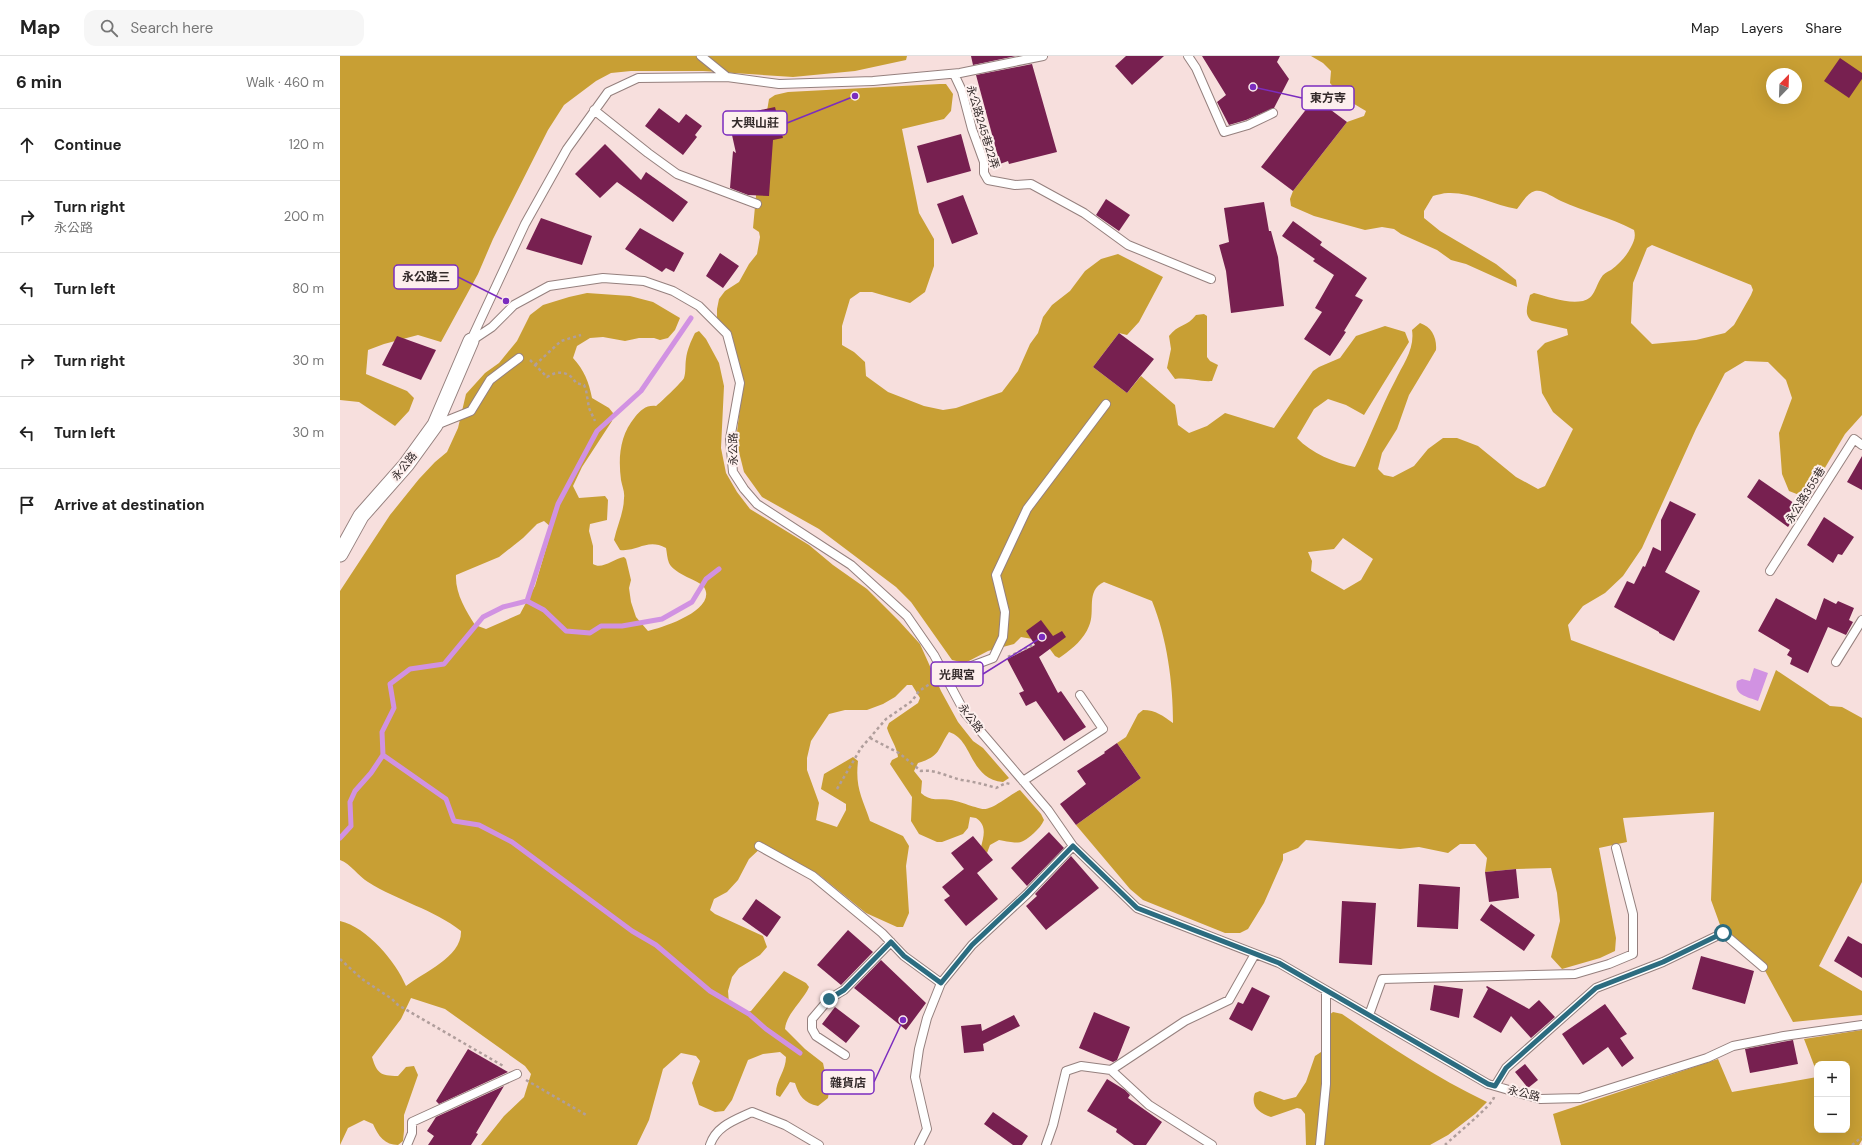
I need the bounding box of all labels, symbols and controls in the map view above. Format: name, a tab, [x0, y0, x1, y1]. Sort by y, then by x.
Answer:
search box	[84, 10, 364, 46]
text: Map	[20, 15, 60, 40]
icon: search	[98, 17, 120, 39]
text: Search here	[130, 18, 213, 38]
text: Map	[1691, 19, 1719, 37]
text: Layers	[1741, 19, 1783, 37]
text: Share	[1805, 19, 1842, 37]
north arrow	[1766, 68, 1802, 104]
text: 6 min	[16, 71, 62, 93]
text: Walk · 460 m	[246, 74, 324, 91]
street label: 永公路245巷22弄	[964, 83, 1002, 171]
callout: 東方寺	[1302, 86, 1354, 110]
text: 東方寺	[1310, 90, 1346, 106]
callout: 大興山莊	[723, 111, 787, 135]
text: 大興山莊	[731, 115, 779, 131]
icon: ahead	[16, 134, 38, 156]
text: Continue	[54, 135, 122, 155]
text: 120 m	[289, 136, 324, 153]
text: Turn right	[54, 197, 125, 217]
icon: right	[16, 206, 38, 228]
text: 200 m	[284, 208, 324, 225]
text: 永公路	[54, 219, 93, 236]
callout: 永公路三	[394, 265, 458, 289]
text: 永公路三	[402, 269, 450, 285]
icon: left	[16, 278, 38, 300]
text: Turn left	[54, 279, 115, 299]
text: 80 m	[292, 280, 324, 297]
icon: right	[16, 350, 38, 372]
text: Turn right	[54, 351, 125, 371]
text: 30 m	[292, 352, 324, 369]
icon: left	[16, 422, 38, 444]
text: Turn left	[54, 423, 115, 443]
text: 30 m	[292, 424, 324, 441]
street label: 永公路	[726, 432, 740, 466]
street label: 永公路	[388, 449, 420, 483]
street label: 永公路355巷	[1782, 464, 1828, 526]
icon: arrive	[16, 494, 38, 516]
text: Arrive at destination	[54, 495, 205, 515]
callout: 光興宮	[931, 662, 983, 686]
text: 光興宮	[939, 667, 975, 683]
street label: 永公路	[955, 701, 987, 735]
route start	[1714, 924, 1732, 942]
route end	[820, 990, 838, 1008]
map controls	[1814, 1061, 1850, 1133]
button: +	[1814, 1061, 1850, 1097]
callout: 雜貨店	[822, 1070, 874, 1094]
text: 雜貨店	[830, 1075, 866, 1091]
street label: 永公路	[1506, 1082, 1542, 1104]
button: −	[1814, 1097, 1850, 1133]

